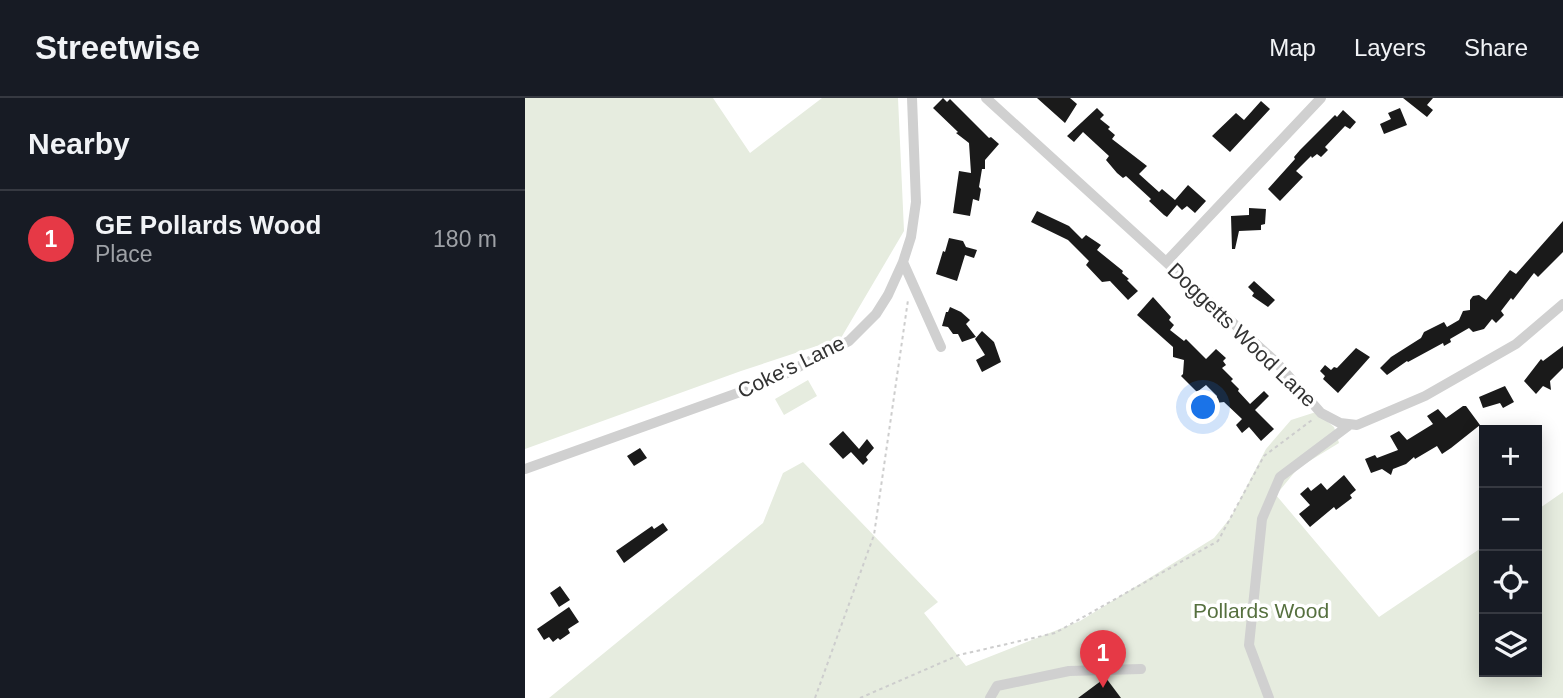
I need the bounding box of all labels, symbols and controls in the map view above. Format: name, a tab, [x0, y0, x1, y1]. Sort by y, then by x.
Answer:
text: Streetwise	[35, 29, 200, 66]
text: Map	[1269, 34, 1316, 61]
text: Layers	[1354, 34, 1426, 61]
text: Share	[1464, 34, 1528, 61]
text: Nearby	[28, 127, 130, 160]
text: GE Pollards Wood	[95, 210, 321, 240]
text: 1	[45, 226, 57, 252]
text: 180 m	[433, 226, 497, 252]
text: Place	[95, 241, 153, 267]
street label: Doggetts Wood Lane	[1164, 258, 1321, 411]
street label: Coke's Lane	[734, 331, 848, 402]
your location	[1186, 390, 1220, 424]
map controls	[1479, 425, 1542, 677]
button: +	[1479, 425, 1542, 488]
button: −	[1479, 488, 1542, 551]
button: locate	[1479, 551, 1542, 614]
park label: Pollards Wood	[1193, 599, 1329, 622]
button: layers	[1479, 614, 1542, 677]
pin: 1	[1080, 630, 1126, 688]

